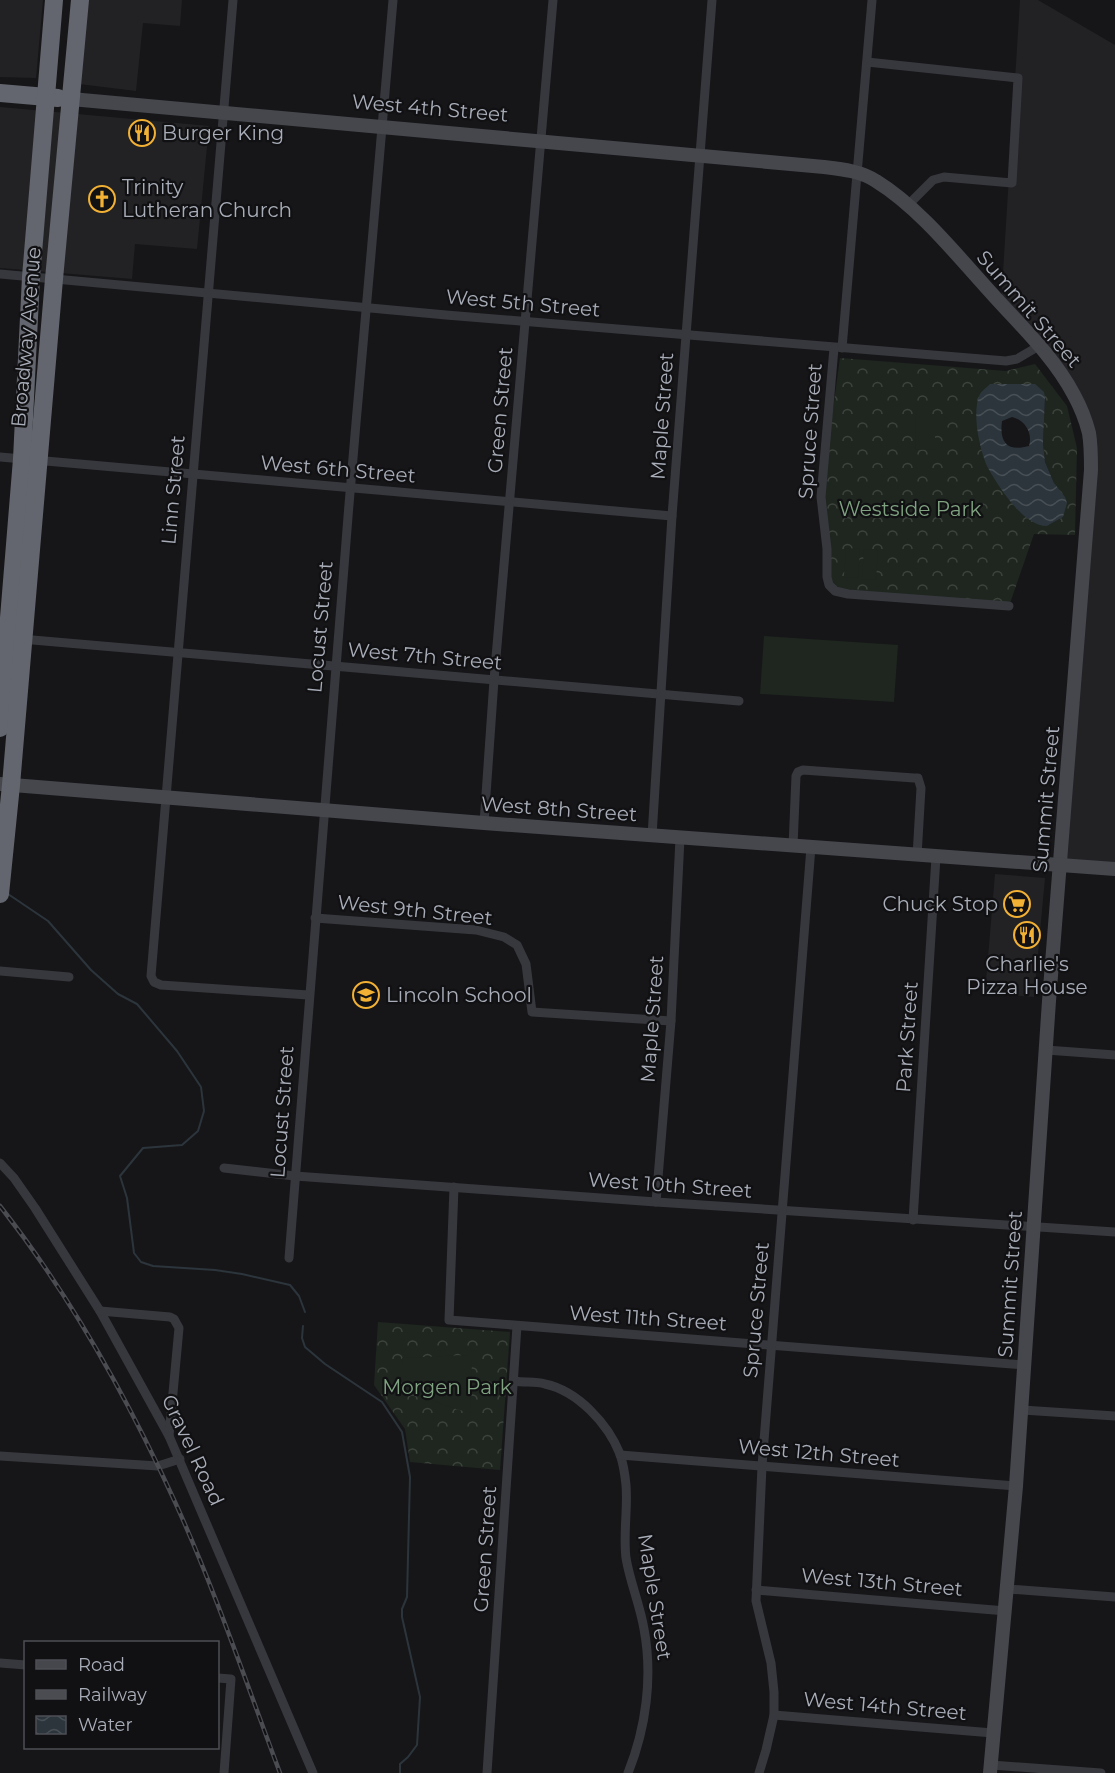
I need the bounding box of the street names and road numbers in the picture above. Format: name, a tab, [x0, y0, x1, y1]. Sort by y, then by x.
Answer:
street label: West 4th Street	[351, 89, 509, 127]
street label: Broadway Avenue	[6, 246, 46, 428]
street label: Summit Street	[972, 246, 1086, 372]
street label: West 5th Street	[445, 284, 601, 322]
street label: Green Street	[483, 346, 517, 474]
street label: Maple Street	[646, 351, 678, 481]
street label: Spruce Street	[793, 362, 827, 500]
street label: Linn Street	[156, 434, 190, 546]
street label: West 6th Street	[259, 450, 417, 488]
street label: Locust Street	[302, 560, 338, 694]
street label: West 7th Street	[347, 637, 503, 675]
street label: Summit Street	[1028, 725, 1064, 873]
street label: West 8th Street	[480, 792, 638, 826]
street label: West 9th Street	[336, 890, 494, 930]
street label: Maple Street	[636, 954, 668, 1084]
street label: Park Street	[891, 981, 923, 1093]
street label: Locust Street	[265, 1045, 299, 1179]
street label: West 10th Street	[587, 1167, 753, 1203]
street label: Summit Street	[993, 1210, 1027, 1358]
street label: Spruce Street	[738, 1241, 774, 1379]
street label: West 11th Street	[568, 1301, 728, 1335]
street label: Gravel Road	[157, 1391, 229, 1509]
street label: West 12th Street	[737, 1434, 901, 1472]
street label: Green Street	[469, 1485, 501, 1613]
street label: Maple Street	[633, 1532, 677, 1662]
street label: West 13th Street	[800, 1563, 964, 1601]
street label: West 14th Street	[802, 1687, 968, 1725]

